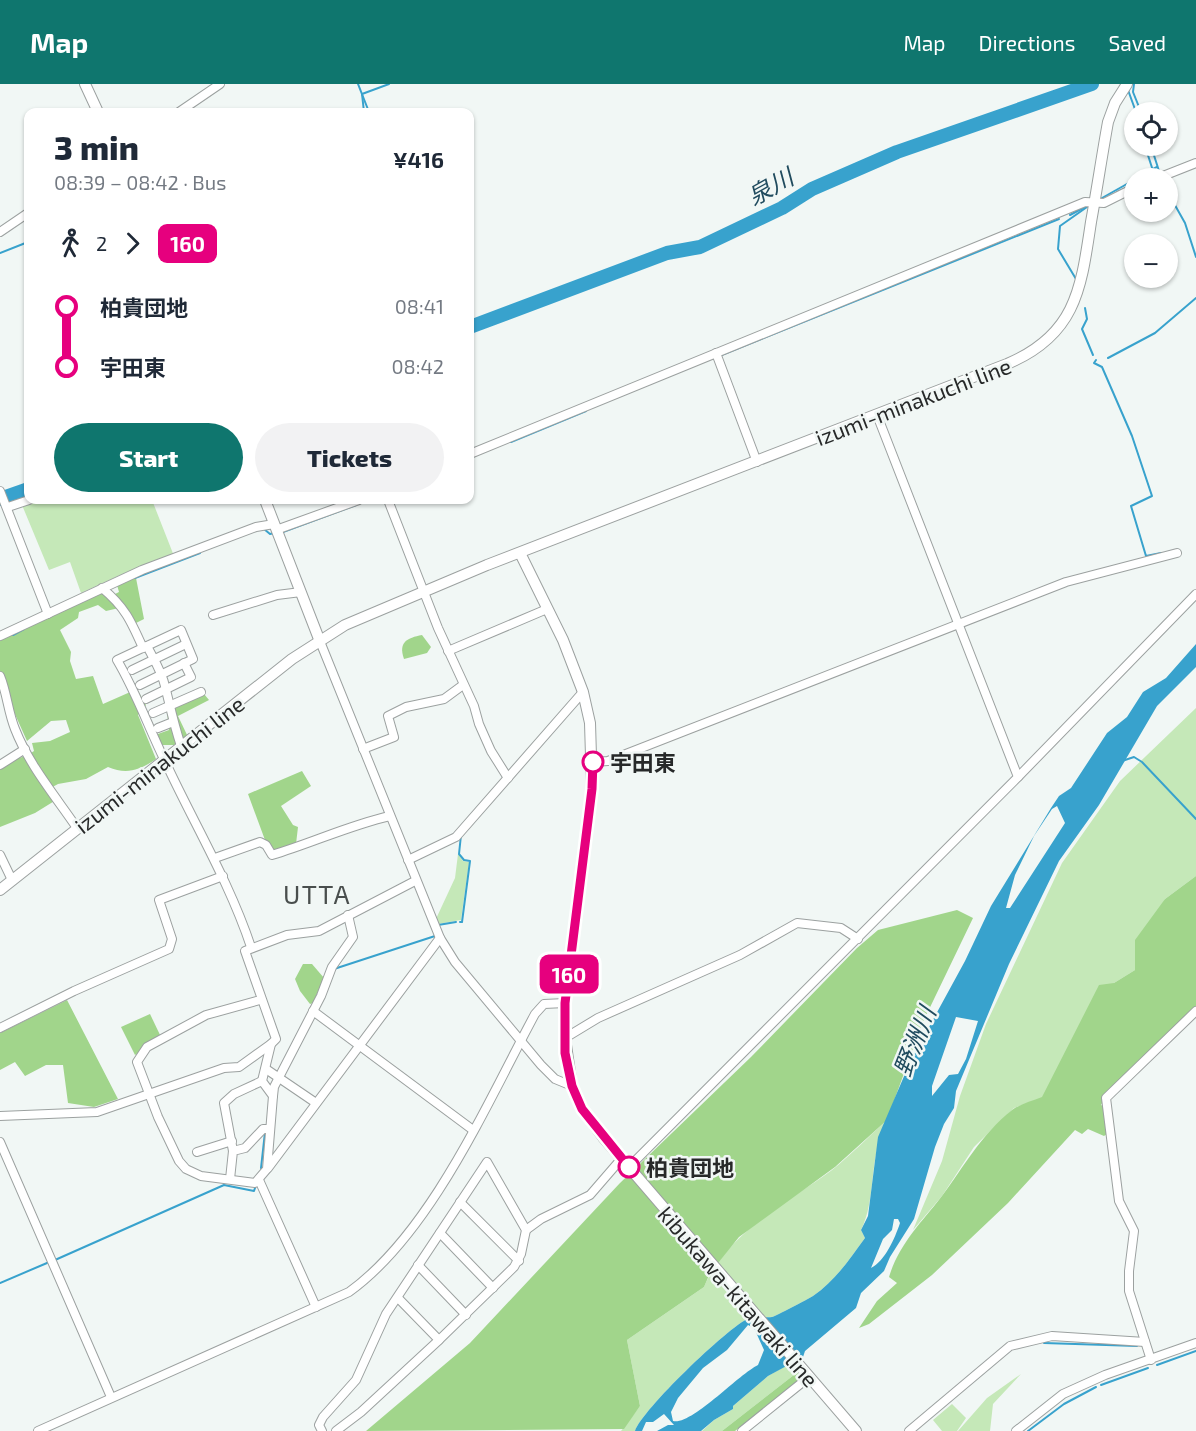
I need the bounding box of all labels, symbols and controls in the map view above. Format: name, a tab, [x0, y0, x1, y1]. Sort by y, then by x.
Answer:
text: Map	[30, 25, 88, 59]
text: Map	[903, 30, 946, 55]
text: Directions	[979, 30, 1075, 55]
text: Saved	[1108, 30, 1166, 55]
map controls	[1124, 102, 1178, 288]
button: locate	[1124, 102, 1178, 156]
text: 3 min	[54, 127, 139, 167]
text: ¥416	[393, 146, 444, 172]
water label: 泉川	[742, 160, 801, 210]
button: +	[1124, 168, 1178, 222]
text: 08:39 – 08:42 · Bus	[54, 170, 226, 194]
icon: walk	[54, 227, 87, 260]
icon: forward	[116, 227, 149, 260]
text: 2	[96, 231, 107, 255]
text: 160	[170, 231, 205, 256]
button: −	[1124, 234, 1178, 288]
text: 柏貴団地	[100, 294, 188, 320]
text: 08:41	[395, 294, 444, 318]
street label: izumi-minakuchi line	[811, 352, 1015, 450]
text: 宇田東	[100, 354, 166, 380]
text: 08:42	[392, 354, 444, 378]
button: Start	[54, 423, 243, 492]
button: Tickets	[255, 423, 444, 492]
street label: izumi-minakuchi line	[69, 690, 249, 838]
place label: 宇田東	[610, 749, 676, 775]
marker: 宇田東	[582, 751, 604, 773]
district label: UTTA	[283, 878, 351, 909]
line badge: 160	[534, 954, 604, 994]
text: 160	[552, 962, 586, 987]
water label: 野洲川	[887, 999, 942, 1080]
place label: 柏貴団地	[646, 1154, 734, 1180]
marker: 柏貴団地	[618, 1156, 640, 1178]
street label: kibukawa-kitawaki line	[654, 1201, 824, 1391]

